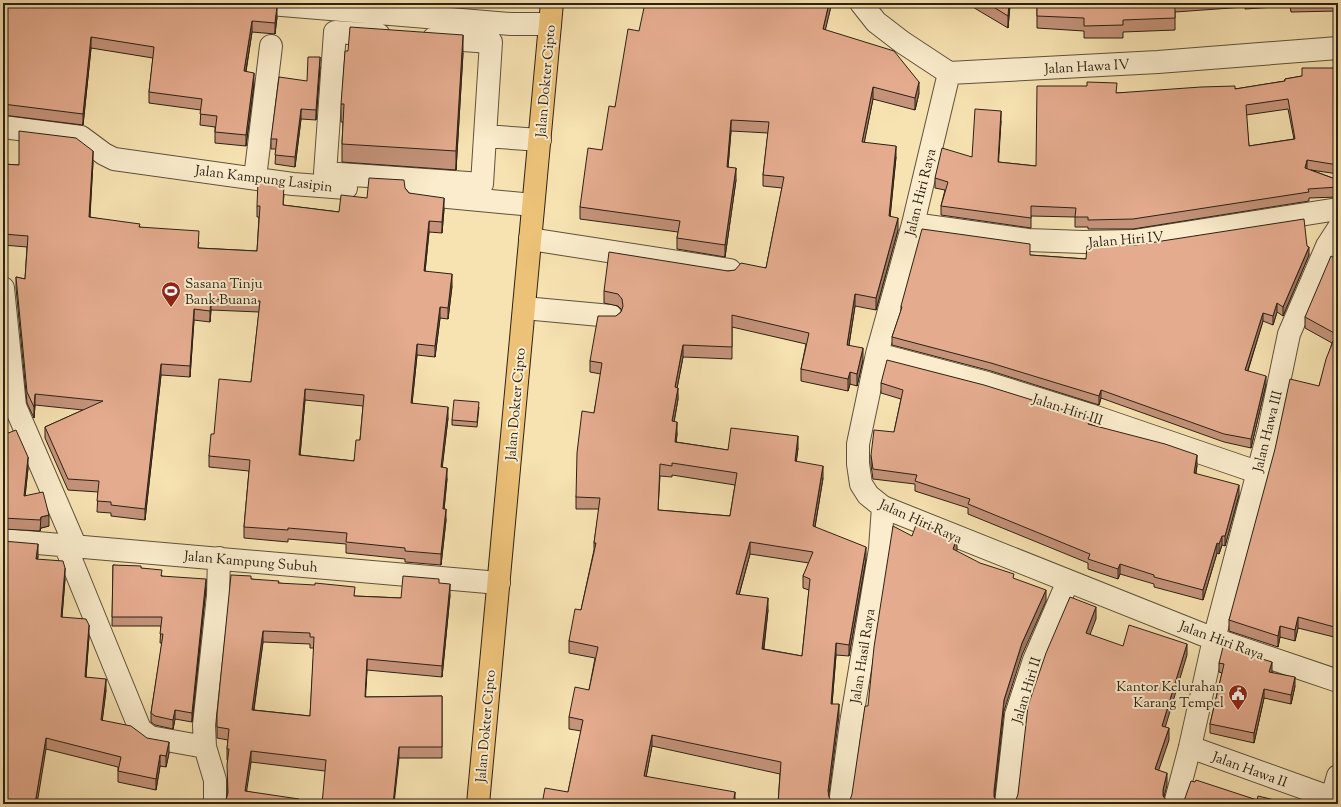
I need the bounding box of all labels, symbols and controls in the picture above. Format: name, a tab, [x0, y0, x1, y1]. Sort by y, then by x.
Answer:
street label: Jalan Dokter Cipto	[532, 24, 562, 139]
street label: Jalan Hawa IV	[1043, 56, 1131, 80]
street label: Jalan Hiri Raya	[901, 146, 943, 239]
street label: Jalan Kampung Lasipin	[193, 162, 334, 198]
street label: Jalan Hiri IV	[1087, 228, 1165, 254]
place label: Sasana Tinju Bank Buana	[185, 275, 263, 311]
sports icon: Sasana Tinju Bank Buana	[160, 280, 182, 308]
street label: Jalan Dokter Cipto	[502, 347, 532, 462]
street label: Jalan Hawa III	[1249, 388, 1289, 475]
street label: Jalan Hiri III	[1029, 390, 1106, 432]
street label: Jalan Hiri Raya	[875, 495, 965, 550]
street label: Jalan Kampung Subuh	[182, 547, 319, 579]
street label: Jalan Hasil Raya	[846, 607, 881, 706]
street label: Jalan Hiri Raya	[1175, 617, 1267, 667]
street label: Jalan Hiri II	[1008, 655, 1048, 727]
street label: Jalan Dokter Cipto	[472, 669, 502, 784]
place label: Kantor Kelurahan Karang Tempel	[1116, 678, 1224, 714]
public building icon: Kantor Kelurahan Karang Tempel	[1227, 683, 1249, 711]
street label: Jalan Hawa II	[1208, 748, 1290, 794]

